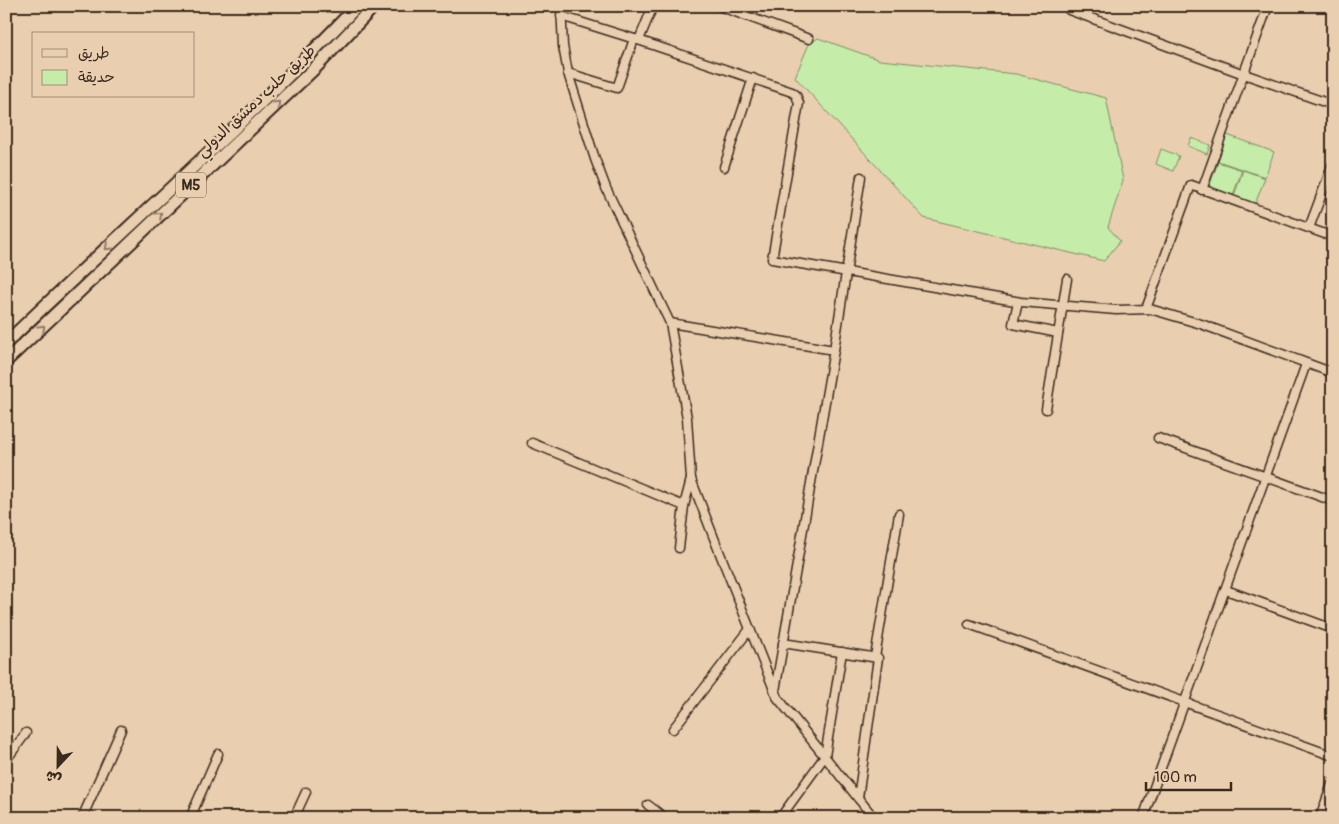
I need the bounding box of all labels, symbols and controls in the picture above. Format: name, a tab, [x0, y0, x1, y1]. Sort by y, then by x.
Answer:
legend	[32, 32, 195, 98]
street label: طريق حلب دمشق الدولي	[192, 41, 323, 164]
text: طريق	[78, 44, 110, 63]
text: حديقة	[78, 68, 115, 87]
one-way arrow	[272, 101, 281, 110]
road number: M5	[176, 172, 206, 198]
one-way arrow	[153, 212, 162, 221]
one-way arrow	[105, 241, 114, 250]
one-way arrow	[36, 325, 45, 334]
north arrow	[32, 742, 82, 792]
scale bar	[1146, 759, 1232, 791]
text: ش	[43, 767, 64, 788]
text: 100 m	[1154, 768, 1197, 787]

